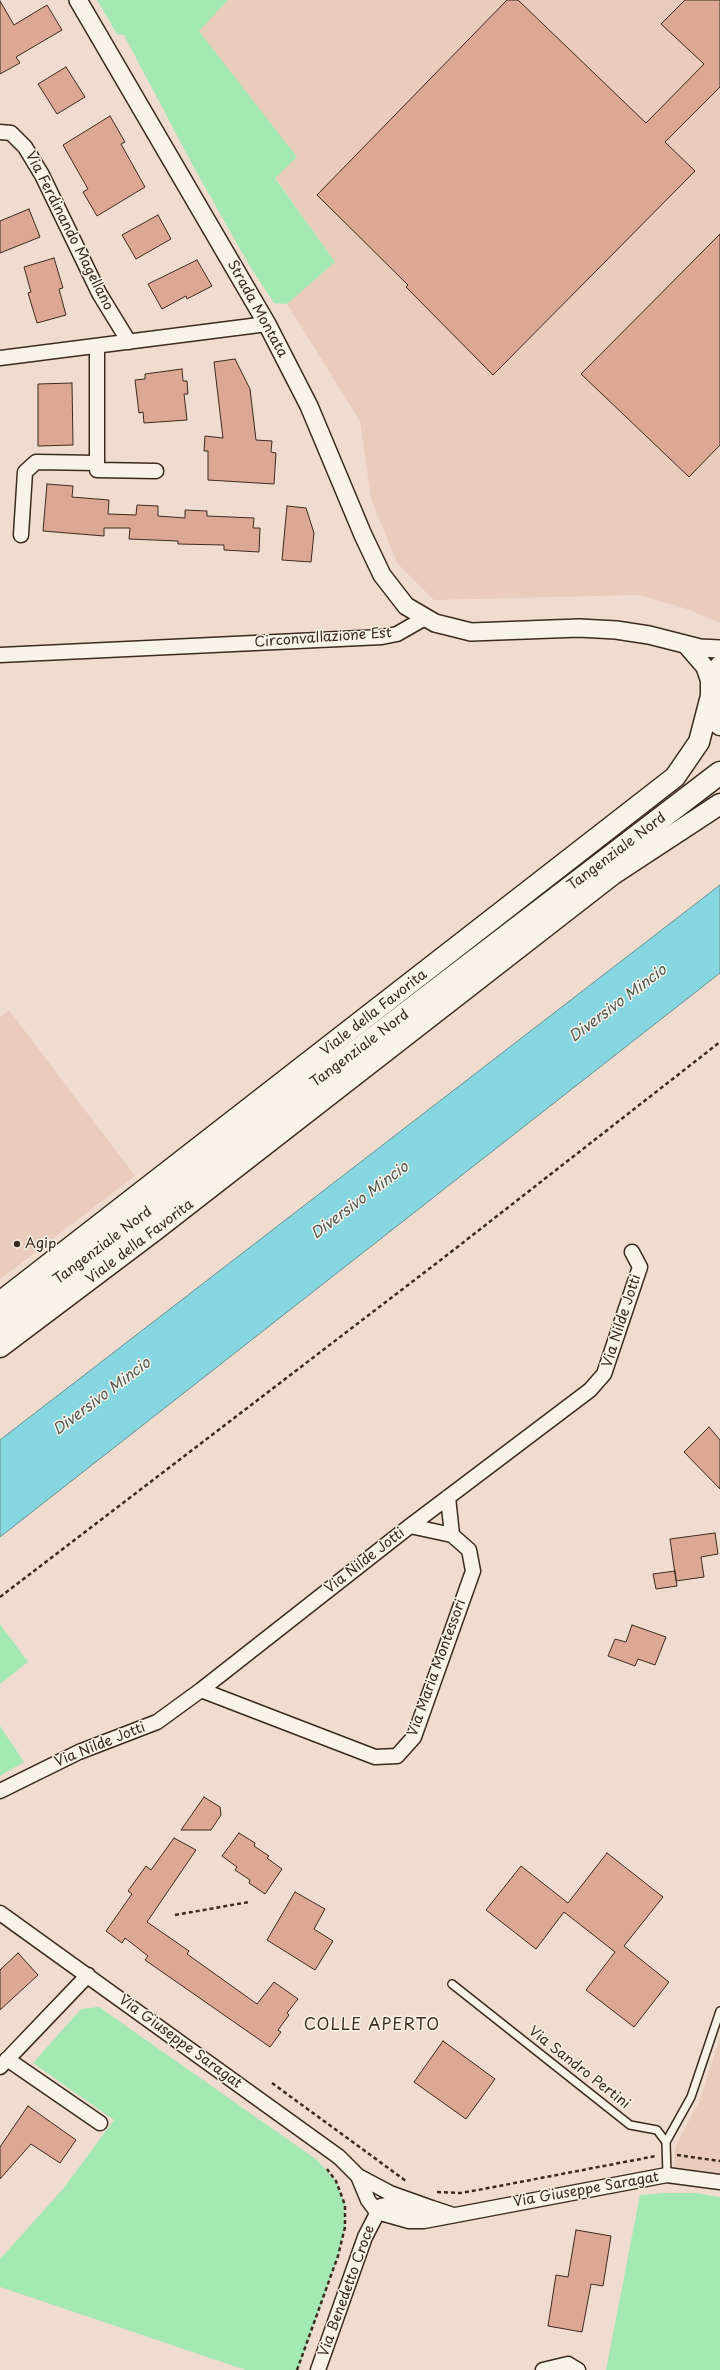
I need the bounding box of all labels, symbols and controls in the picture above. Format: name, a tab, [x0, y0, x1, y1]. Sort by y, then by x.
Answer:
street label: Via Ferdinando Magellano	[22, 149, 116, 313]
street label: Strada Montata	[223, 257, 291, 361]
street label: Circonvallazione Est	[254, 625, 392, 651]
street label: Tangenziale Nord	[564, 810, 670, 894]
water label: Diversivo Mincio	[566, 962, 670, 1046]
street label: Viale della Favorita	[318, 966, 430, 1060]
street label: Tangenziale Nord	[307, 1007, 413, 1091]
water label: Diversivo Mincio	[308, 1159, 412, 1243]
street label: Viale della Favorita	[83, 1196, 197, 1288]
street label: Tangenziale Nord	[50, 1204, 156, 1288]
place label: Agip	[25, 1236, 56, 1252]
marker: Agip	[12, 1239, 22, 1249]
street label: Via Nilde Jotti	[599, 1272, 645, 1370]
water label: Diversivo Mincio	[50, 1355, 154, 1439]
street label: Via Nilde Jotti	[322, 1525, 408, 1597]
street label: Via Maria Montessori	[404, 1597, 470, 1739]
street label: Via Nilde Jotti	[52, 1719, 148, 1771]
street label: Via Giuseppe Saragat	[115, 1992, 245, 2092]
district label: COLLE APERTO	[304, 2016, 440, 2036]
street label: Via Sandro Pertini	[525, 2023, 633, 2113]
street label: Via Giuseppe Saragat	[512, 2169, 660, 2211]
street label: Via Benedetto Croce	[315, 2223, 379, 2359]

